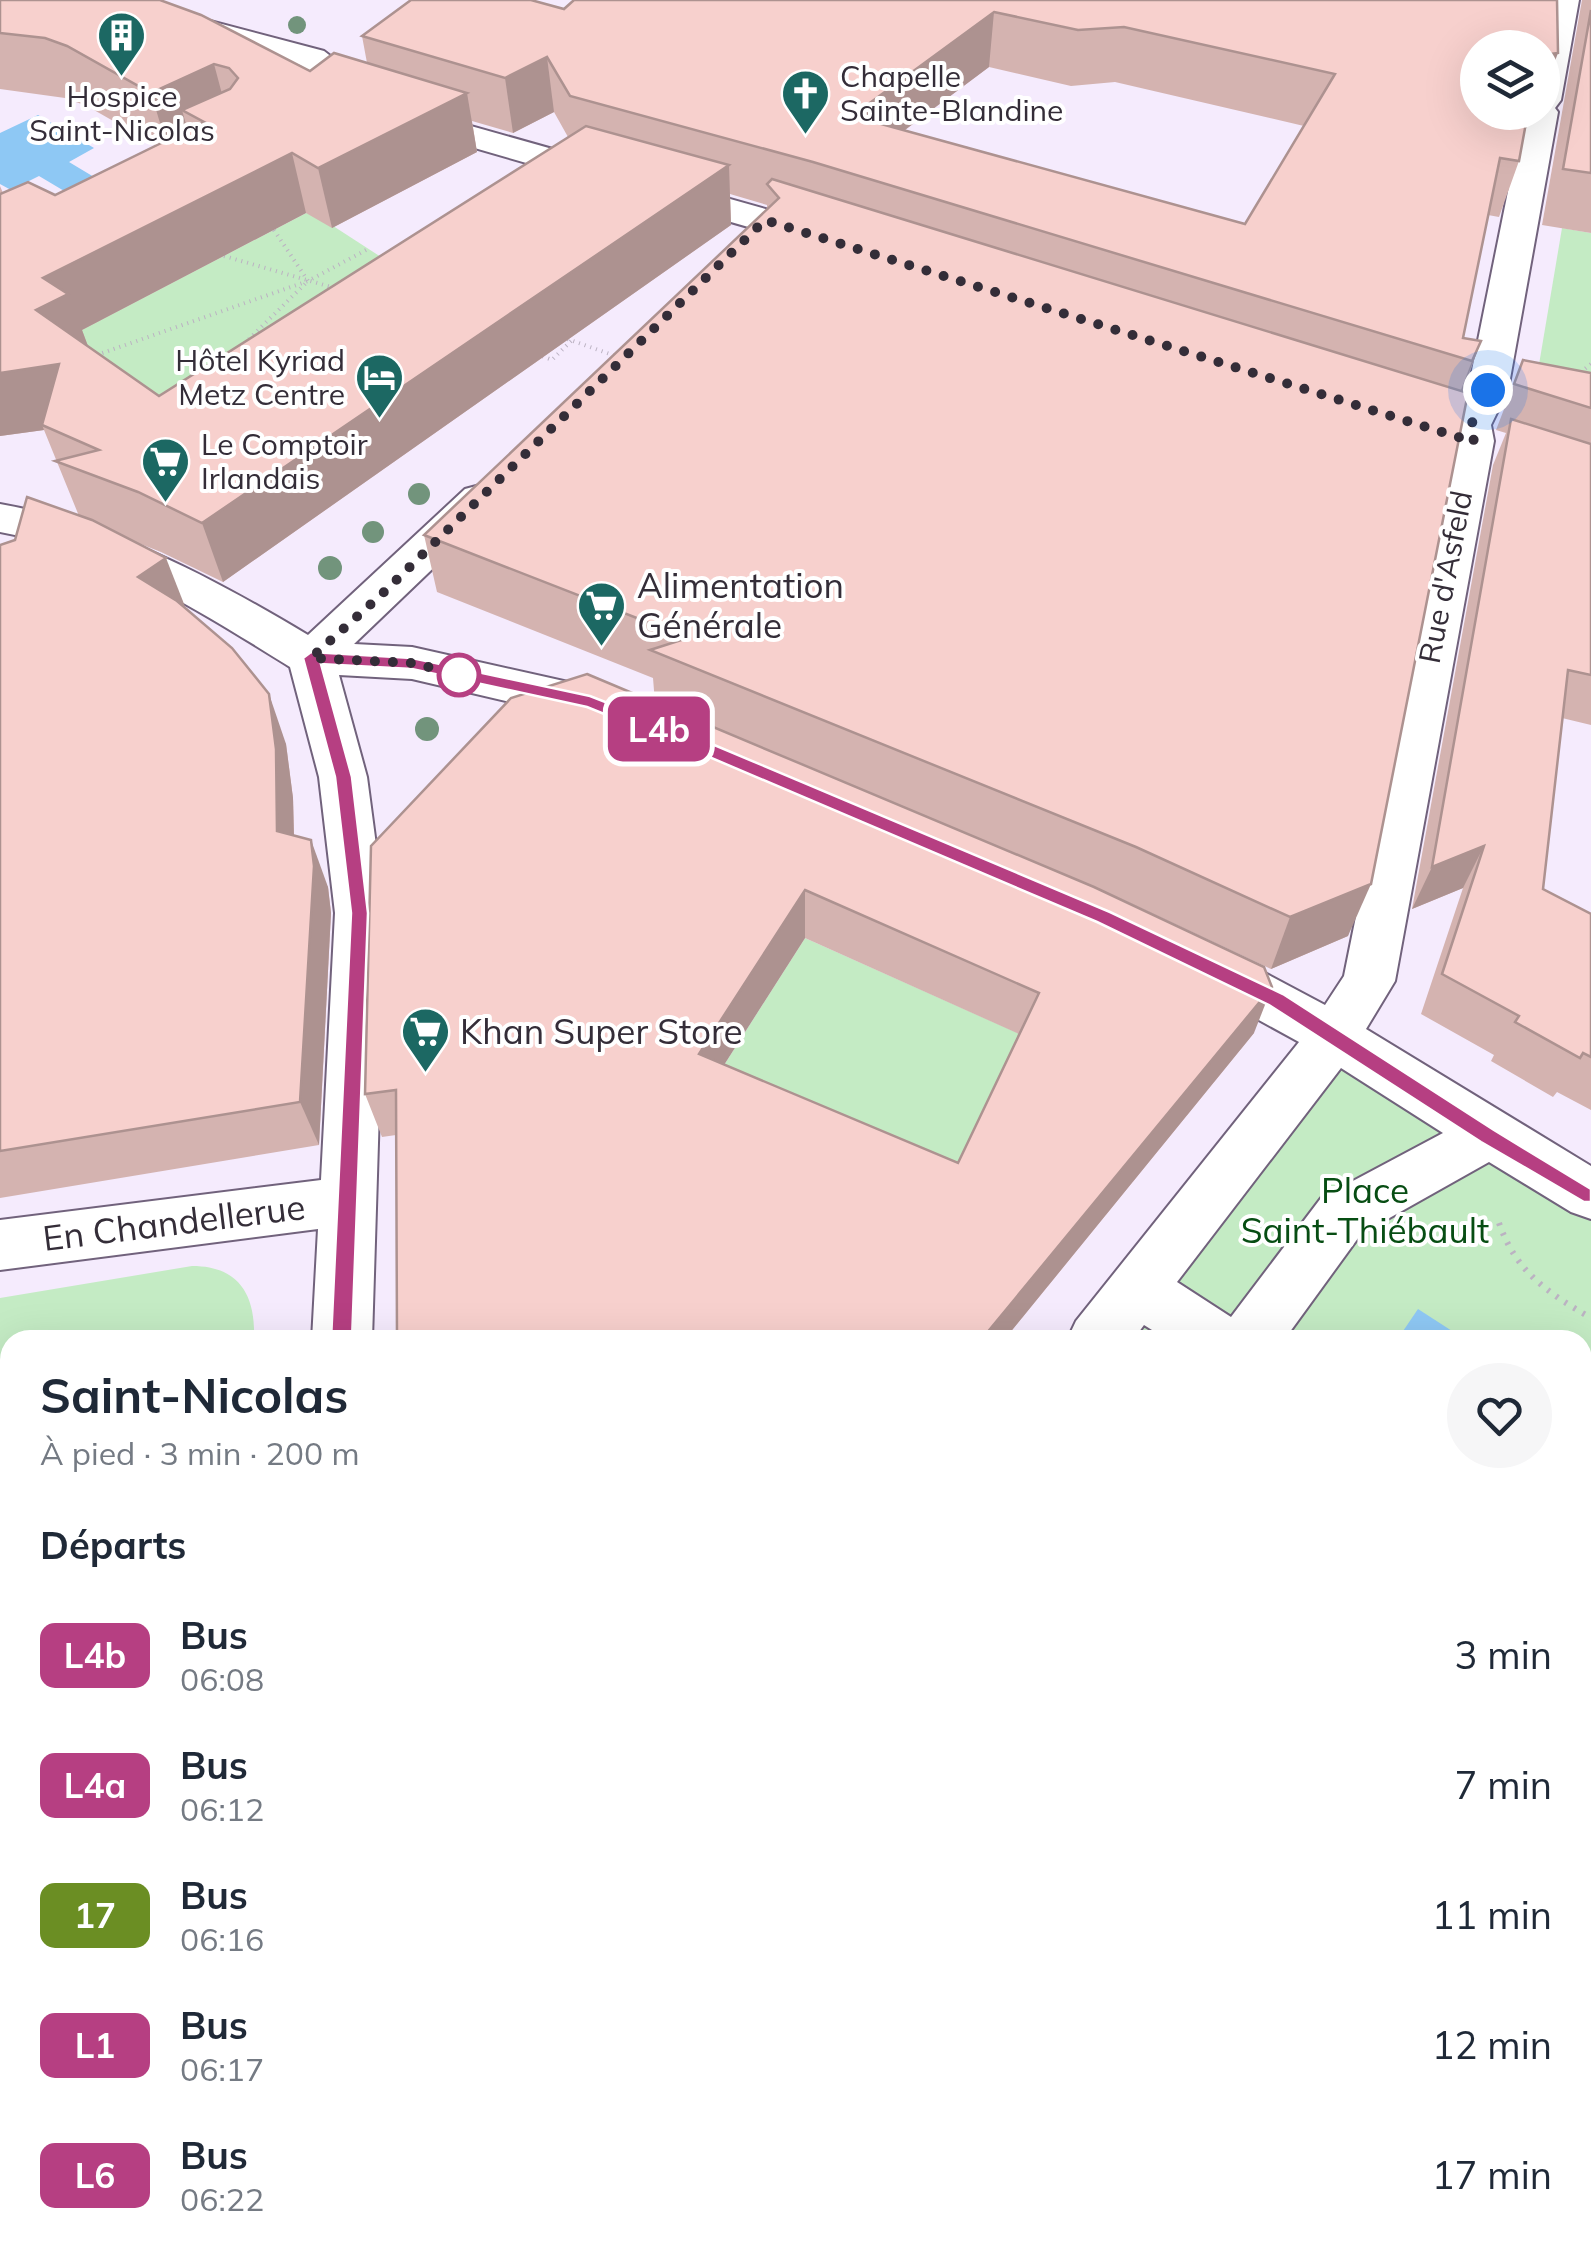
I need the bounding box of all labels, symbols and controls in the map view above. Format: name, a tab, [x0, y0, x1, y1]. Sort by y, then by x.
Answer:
building icon: Hospice Saint-Nicolas	[96, 10, 148, 78]
map controls	[1460, 30, 1560, 130]
button: layers	[1460, 30, 1560, 130]
place label: Chapelle Sainte-Blandine	[840, 57, 1063, 129]
church icon: Chapelle Sainte-Blandine	[779, 68, 831, 136]
place label: Hospice Saint-Nicolas	[29, 77, 215, 149]
place label: Hôtel Kyriad Metz Centre	[175, 341, 345, 413]
hotel icon: Hôtel Kyriad Metz Centre	[354, 352, 406, 420]
your location	[1463, 365, 1513, 415]
place label: Le Comptoir Irlandais	[201, 425, 368, 497]
supermarket icon: Le Comptoir Irlandais	[140, 436, 192, 504]
street label: Rue d'Asfeld	[1410, 487, 1480, 666]
place label: Alimentation Générale	[637, 563, 844, 647]
supermarket icon: Alimentation Générale	[576, 580, 628, 648]
unlabelled marker	[438, 654, 480, 696]
line badge: L4b	[602, 696, 716, 762]
text: L4b	[628, 707, 690, 751]
supermarket icon: Khan Super Store	[399, 1006, 451, 1074]
place label: Khan Super Store	[460, 1009, 743, 1053]
park label: Place Saint-Thiébault	[1241, 1168, 1489, 1252]
street label: En Chandellerue	[40, 1184, 308, 1260]
button: heart	[1447, 1363, 1552, 1468]
text: Saint-Nicolas	[40, 1365, 348, 1425]
text: À pied · 3 min · 200 m	[40, 1433, 360, 1473]
text: Départs	[40, 1521, 186, 1569]
text: Bus	[180, 1611, 248, 1659]
text: 3 min	[1455, 1631, 1552, 1679]
text: L4b	[64, 1633, 126, 1677]
text: 06:08	[180, 1659, 264, 1699]
text: Bus	[180, 1741, 248, 1789]
text: 7 min	[1455, 1761, 1552, 1809]
text: L4a	[64, 1763, 126, 1807]
text: 06:12	[180, 1789, 264, 1829]
text: Bus	[180, 1871, 248, 1919]
text: 11 min	[1432, 1891, 1552, 1939]
text: 17	[74, 1893, 116, 1937]
text: 06:16	[180, 1919, 264, 1959]
text: Bus	[180, 2001, 248, 2049]
text: 12 min	[1432, 2021, 1552, 2069]
text: L1	[75, 2023, 115, 2067]
text: 06:17	[180, 2049, 264, 2089]
text: Bus	[180, 2131, 248, 2179]
text: 17 min	[1432, 2151, 1552, 2199]
text: L6	[75, 2153, 115, 2197]
text: 06:22	[180, 2179, 264, 2219]

